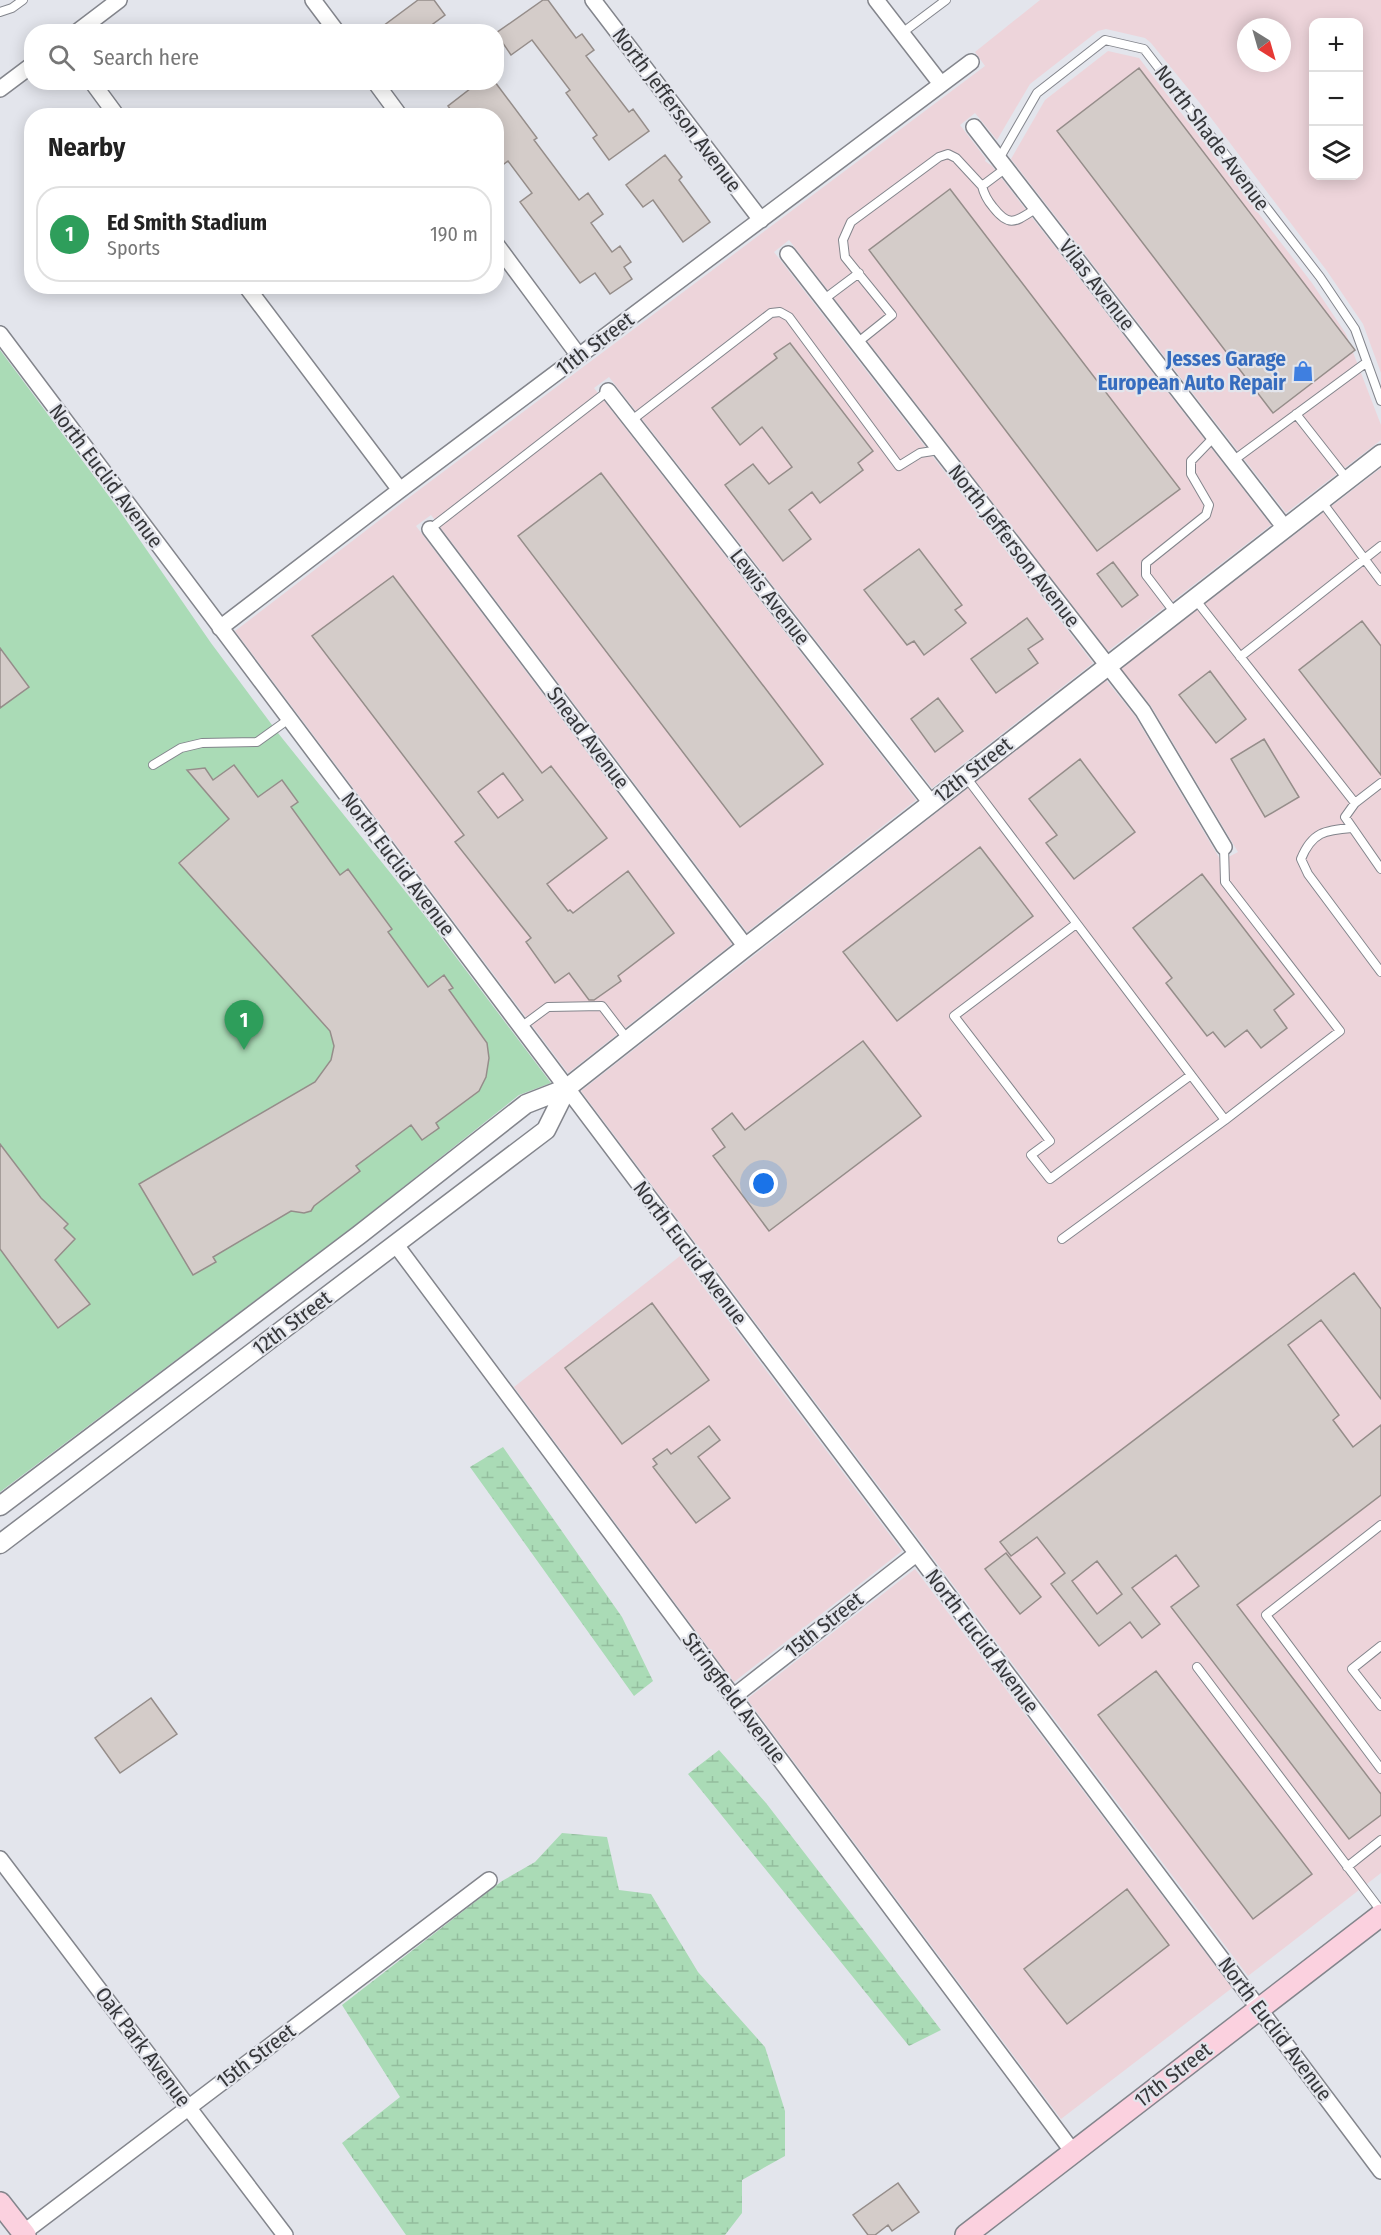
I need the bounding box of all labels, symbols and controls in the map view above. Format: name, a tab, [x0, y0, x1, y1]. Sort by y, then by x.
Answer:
north arrow	[1237, 18, 1291, 72]
map controls	[1309, 18, 1363, 180]
button: +	[1309, 18, 1363, 72]
street label: North Jefferson Avenue	[607, 23, 747, 197]
search box	[24, 24, 504, 90]
icon: search	[45, 41, 78, 74]
text: Search here	[93, 44, 199, 71]
street label: North Shade Avenue	[1149, 60, 1275, 216]
button: −	[1309, 72, 1363, 126]
button: layers	[1309, 126, 1363, 180]
text: Nearby	[48, 132, 125, 163]
text: Ed Smith Stadium	[107, 209, 267, 236]
text: 1	[65, 222, 74, 246]
text: 190 m	[430, 222, 478, 246]
street label: Vilas Avenue	[1053, 234, 1141, 336]
text: Sports	[107, 236, 160, 260]
street label: 11th Street	[551, 306, 639, 382]
place label: Jesses Garage European Auto Repair	[1098, 346, 1286, 396]
shop icon: Jesses Garage European Auto Repair	[1291, 359, 1315, 383]
street label: North Euclid Avenue	[43, 399, 169, 553]
street label: North Jefferson Avenue	[942, 459, 1086, 633]
street label: Lewis Avenue	[724, 544, 816, 650]
street label: Snead Avenue	[541, 682, 635, 794]
street label: 12th Street	[929, 731, 1017, 809]
street label: North Euclid Avenue	[335, 787, 461, 941]
pin: 1	[224, 1000, 264, 1050]
your location	[749, 1169, 778, 1198]
street label: North Euclid Avenue	[627, 1176, 753, 1330]
street label: 12th Street	[247, 1285, 337, 1361]
street label: North Euclid Avenue	[919, 1564, 1045, 1718]
street label: 15th Street	[780, 1586, 868, 1664]
street label: Stringfield Avenue	[676, 1628, 792, 1768]
street label: North Euclid Avenue	[1212, 1952, 1338, 2106]
street label: Oak Park Avenue	[89, 1982, 197, 2112]
street label: 15th Street	[211, 2018, 301, 2094]
street label: 17th Street	[1129, 2037, 1217, 2113]

